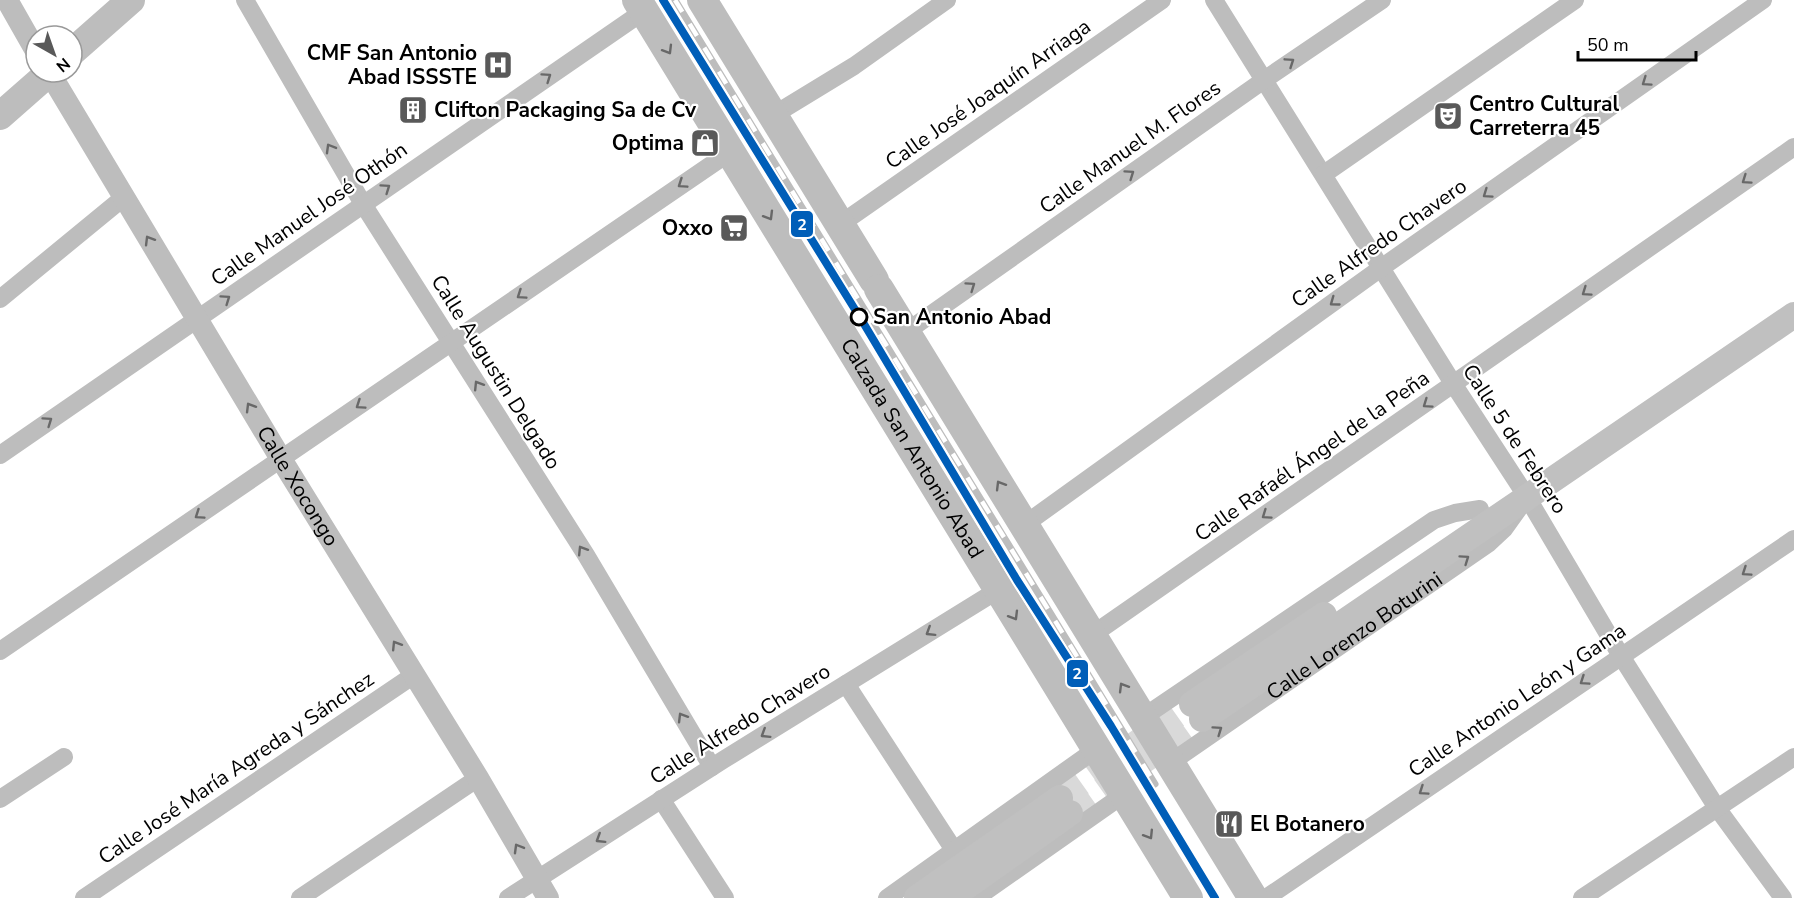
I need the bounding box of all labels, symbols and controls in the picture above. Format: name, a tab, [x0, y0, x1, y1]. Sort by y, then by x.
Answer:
street label: Calle José Joaquín Arriaga	[880, 12, 1096, 176]
north arrow	[24, 24, 84, 84]
scale bar	[1578, 24, 1696, 62]
text: 50 m	[1587, 33, 1629, 57]
place label: CMF San Antonio Abad ISSSTE	[307, 39, 477, 91]
one-way arrow	[660, 44, 672, 54]
hospital icon: CMF San Antonio Abad ISSSTE	[482, 49, 514, 81]
text: N	[51, 52, 75, 77]
one-way arrow	[1283, 58, 1294, 69]
one-way arrow	[540, 73, 551, 84]
street label: Calle Manuel M. Flores	[1034, 74, 1226, 220]
one-way arrow	[1642, 75, 1653, 86]
place label: Centro Cultural Carreterra 45	[1469, 90, 1619, 142]
building icon: Clifton Packaging Sa de Cv	[397, 94, 429, 126]
place label: Clifton Packaging Sa de Cv	[434, 96, 697, 124]
theatre icon: Centro Cultural Carreterra 45	[1432, 100, 1464, 132]
shop icon: Optima	[689, 127, 721, 159]
place label: Optima	[612, 129, 684, 157]
street label: Calle Manuel José Othón	[205, 136, 413, 292]
one-way arrow	[326, 144, 337, 154]
one-way arrow	[1124, 170, 1135, 181]
street label: Calle Alfredo Chavero	[1286, 172, 1472, 314]
one-way arrow	[1742, 173, 1753, 184]
one-way arrow	[677, 177, 688, 188]
one-way arrow	[380, 184, 391, 195]
one-way arrow	[1482, 187, 1493, 198]
one-way arrow	[762, 210, 774, 220]
line badge: 2	[790, 210, 814, 238]
supermarket icon: Oxxo	[718, 212, 750, 244]
place label: Oxxo	[662, 214, 713, 242]
text: 2	[797, 214, 807, 236]
one-way arrow	[145, 236, 157, 246]
street label: Calle Augustin Delgado	[425, 269, 567, 475]
one-way arrow	[964, 282, 975, 293]
one-way arrow	[1582, 285, 1593, 296]
one-way arrow	[517, 288, 528, 299]
one-way arrow	[219, 295, 230, 306]
one-way arrow	[1329, 295, 1340, 306]
place label: San Antonio Abad	[873, 303, 1051, 331]
marker: San Antonio Abad	[850, 308, 868, 326]
street label: Calzada San Antonio Abad	[834, 333, 990, 564]
street label: Calle 5 de Febrero	[1456, 359, 1574, 519]
street label: Calle Rafaél Ángel de la Peña	[1189, 364, 1435, 548]
one-way arrow	[473, 381, 485, 391]
one-way arrow	[1422, 397, 1433, 408]
one-way arrow	[356, 398, 367, 409]
one-way arrow	[245, 403, 257, 413]
one-way arrow	[42, 418, 53, 429]
street label: Calle Xocongo	[250, 421, 345, 551]
one-way arrow	[995, 481, 1007, 491]
one-way arrow	[195, 508, 206, 519]
one-way arrow	[1262, 508, 1273, 519]
one-way arrow	[578, 545, 589, 556]
one-way arrow	[1459, 555, 1470, 566]
street label: Calle Lorenzo Boturini	[1261, 565, 1448, 706]
one-way arrow	[1741, 565, 1752, 576]
one-way arrow	[1006, 610, 1018, 620]
street label: Calle Antonio León y Gama	[1403, 617, 1631, 783]
one-way arrow	[926, 624, 936, 636]
one-way arrow	[391, 641, 403, 651]
street label: Calle Alfredo Chavero	[644, 657, 836, 791]
line badge: 2	[1066, 659, 1089, 688]
text: 2	[1072, 663, 1082, 685]
street label: Calle José María Agreda y Sánchez	[93, 665, 379, 871]
one-way arrow	[1580, 674, 1591, 685]
one-way arrow	[1119, 683, 1131, 693]
one-way arrow	[678, 713, 690, 723]
one-way arrow	[1212, 726, 1223, 737]
one-way arrow	[760, 727, 771, 738]
one-way arrow	[1419, 784, 1430, 795]
restaurant icon: El Botanero	[1213, 808, 1245, 840]
place label: El Botanero	[1250, 810, 1365, 838]
one-way arrow	[1141, 829, 1152, 840]
one-way arrow	[596, 831, 606, 843]
one-way arrow	[514, 844, 526, 854]

